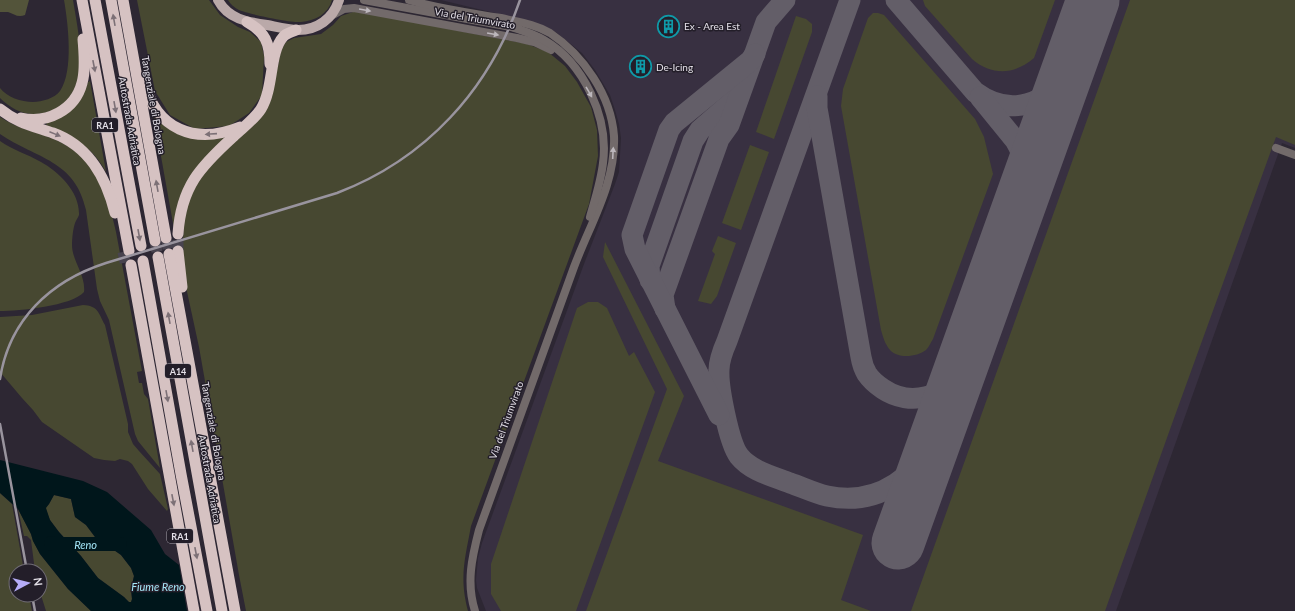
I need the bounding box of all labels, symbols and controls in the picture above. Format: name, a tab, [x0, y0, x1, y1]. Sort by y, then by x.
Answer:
street label: Via del Triumvirato	[434, 5, 517, 31]
one-way arrow	[359, 8, 371, 14]
building icon: Ex - Area Est	[655, 13, 681, 39]
one-way arrow	[111, 14, 117, 26]
place label: Ex - Area Est	[684, 20, 740, 32]
one-way arrow	[487, 31, 499, 37]
building icon: De-Icing	[627, 54, 653, 80]
street label: Tangenziale di Bologna	[139, 55, 169, 155]
one-way arrow	[92, 60, 98, 72]
place label: De-Icing	[656, 61, 693, 73]
street label: Autostrada Adriatica	[116, 76, 144, 166]
one-way arrow	[586, 86, 593, 98]
one-way arrow	[112, 101, 118, 113]
road number: RA1	[92, 118, 118, 132]
one-way arrow	[205, 131, 217, 138]
one-way arrow	[50, 132, 62, 138]
one-way arrow	[610, 147, 617, 159]
one-way arrow	[153, 180, 159, 192]
one-way arrow	[136, 229, 142, 241]
one-way arrow	[166, 312, 172, 325]
road number: A14	[165, 364, 191, 378]
street label: Via del Triumvirato	[486, 379, 526, 461]
street label: Tangenziale di Bologna	[199, 381, 229, 481]
one-way arrow	[164, 390, 170, 402]
street label: Autostrada Adriatica	[196, 434, 224, 524]
one-way arrow	[189, 440, 195, 453]
one-way arrow	[171, 494, 177, 506]
road number: RA1	[167, 529, 193, 543]
water label: Reno	[74, 538, 97, 551]
one-way arrow	[194, 547, 200, 560]
north arrow	[8, 563, 48, 603]
text: N	[31, 577, 45, 587]
water label: Fiume Reno	[131, 580, 185, 593]

